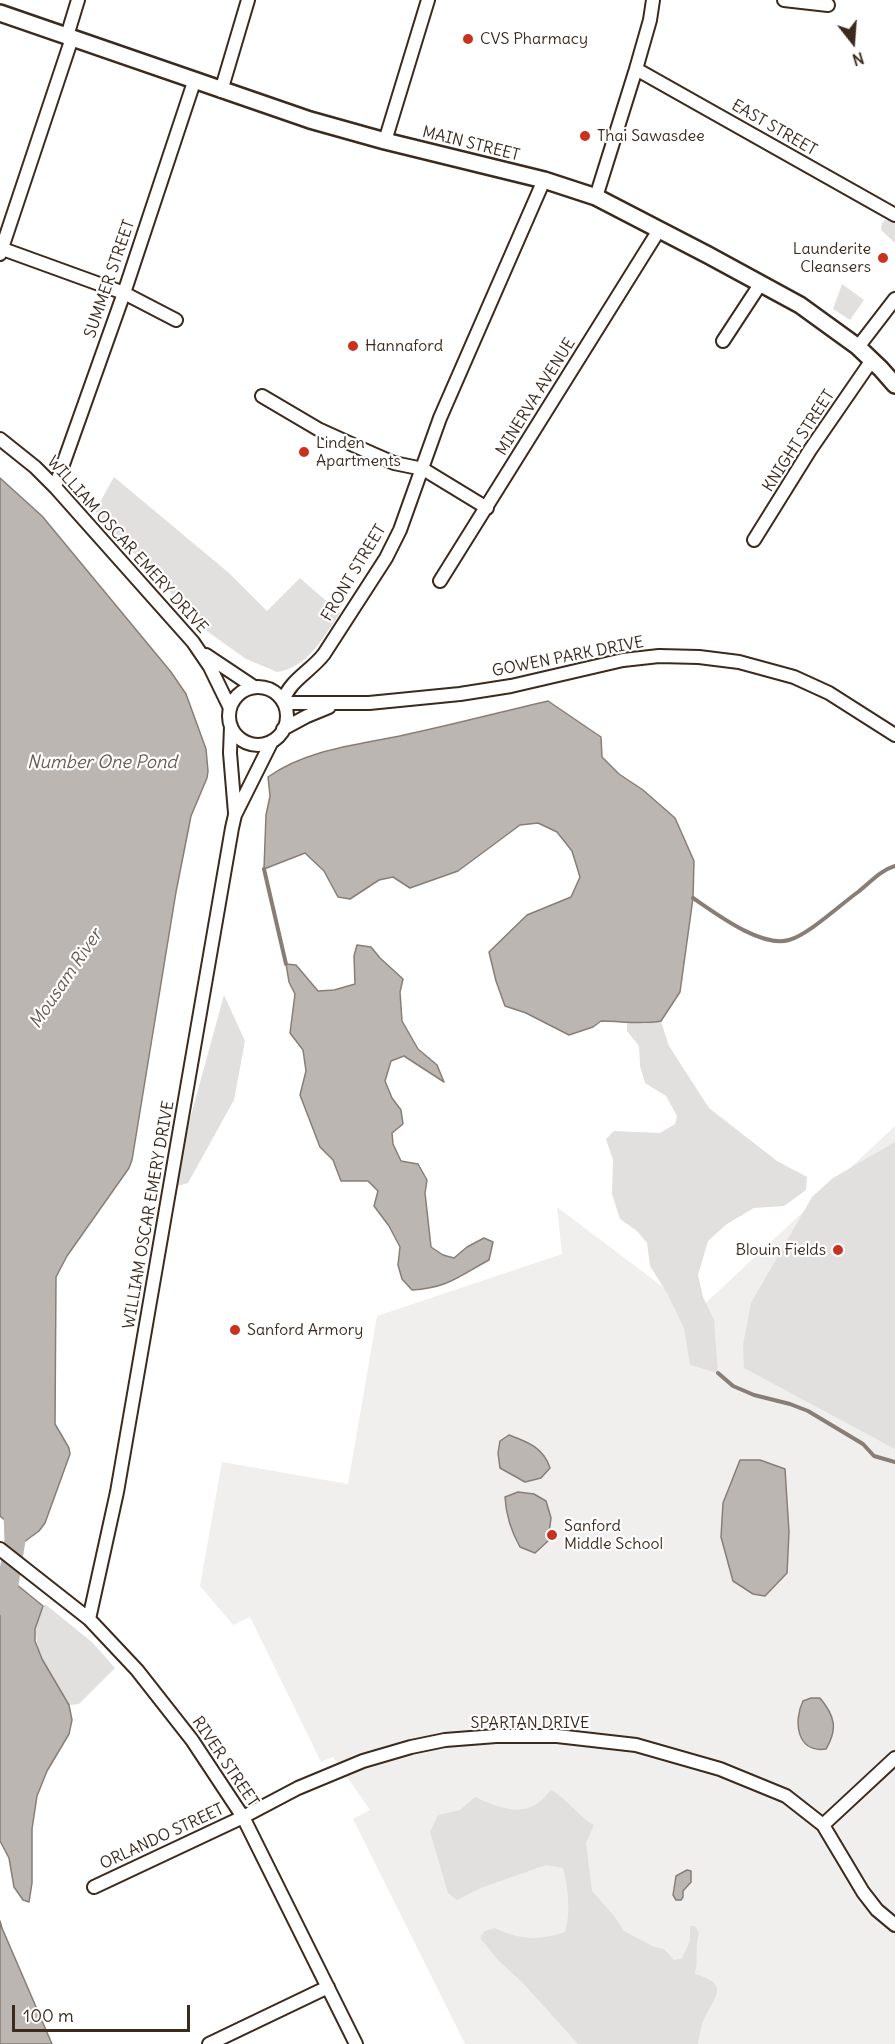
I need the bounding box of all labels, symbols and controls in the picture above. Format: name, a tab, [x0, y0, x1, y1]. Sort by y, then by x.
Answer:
north arrow	[823, 12, 883, 72]
place label: CVS Pharmacy	[480, 29, 588, 49]
marker: CVS Pharmacy	[461, 32, 475, 46]
text: N	[850, 48, 866, 70]
street label: EAST STREET	[728, 96, 820, 160]
street label: MAIN STREET	[420, 123, 522, 165]
place label: Thai Sawasdee	[597, 126, 705, 146]
marker: Thai Sawasdee	[578, 129, 592, 143]
street label: SUMMER STREET	[81, 217, 139, 341]
place label: Launderite Cleansers	[793, 239, 871, 277]
marker: Launderite Cleansers	[876, 251, 890, 265]
street label: MINERVA AVENUE	[492, 335, 580, 459]
place label: Hannaford	[365, 336, 443, 356]
marker: Hannaford	[346, 339, 360, 353]
street label: KNIGHT STREET	[759, 387, 839, 495]
place label: Linden Apartments	[316, 433, 401, 471]
marker: Linden Apartments	[297, 445, 311, 459]
street label: WILLIAM OSCAR EMERY DRIVE	[42, 453, 212, 637]
street label: FRONT STREET	[318, 521, 390, 625]
street label: GOWEN PARK DRIVE	[491, 633, 645, 681]
water label: Number One Pond	[27, 752, 177, 774]
water label: Mousam River	[25, 925, 107, 1033]
street label: WILLIAM OSCAR EMERY DRIVE	[119, 1099, 179, 1331]
place label: Blouin Fields	[735, 1240, 826, 1260]
marker: Blouin Fields	[831, 1243, 845, 1257]
place label: Sanford Armory	[247, 1320, 363, 1340]
marker: Sanford Armory	[228, 1323, 242, 1337]
place label: Sanford Middle School	[564, 1516, 663, 1554]
marker: Sanford Middle School	[545, 1528, 559, 1542]
street label: RIVER STREET	[188, 1713, 262, 1811]
street label: SPARTAN DRIVE	[471, 1713, 589, 1733]
street label: ORLANDO STREET	[97, 1800, 227, 1874]
scale bar	[15, 1993, 194, 2031]
text: 100 m	[23, 2004, 74, 2027]

